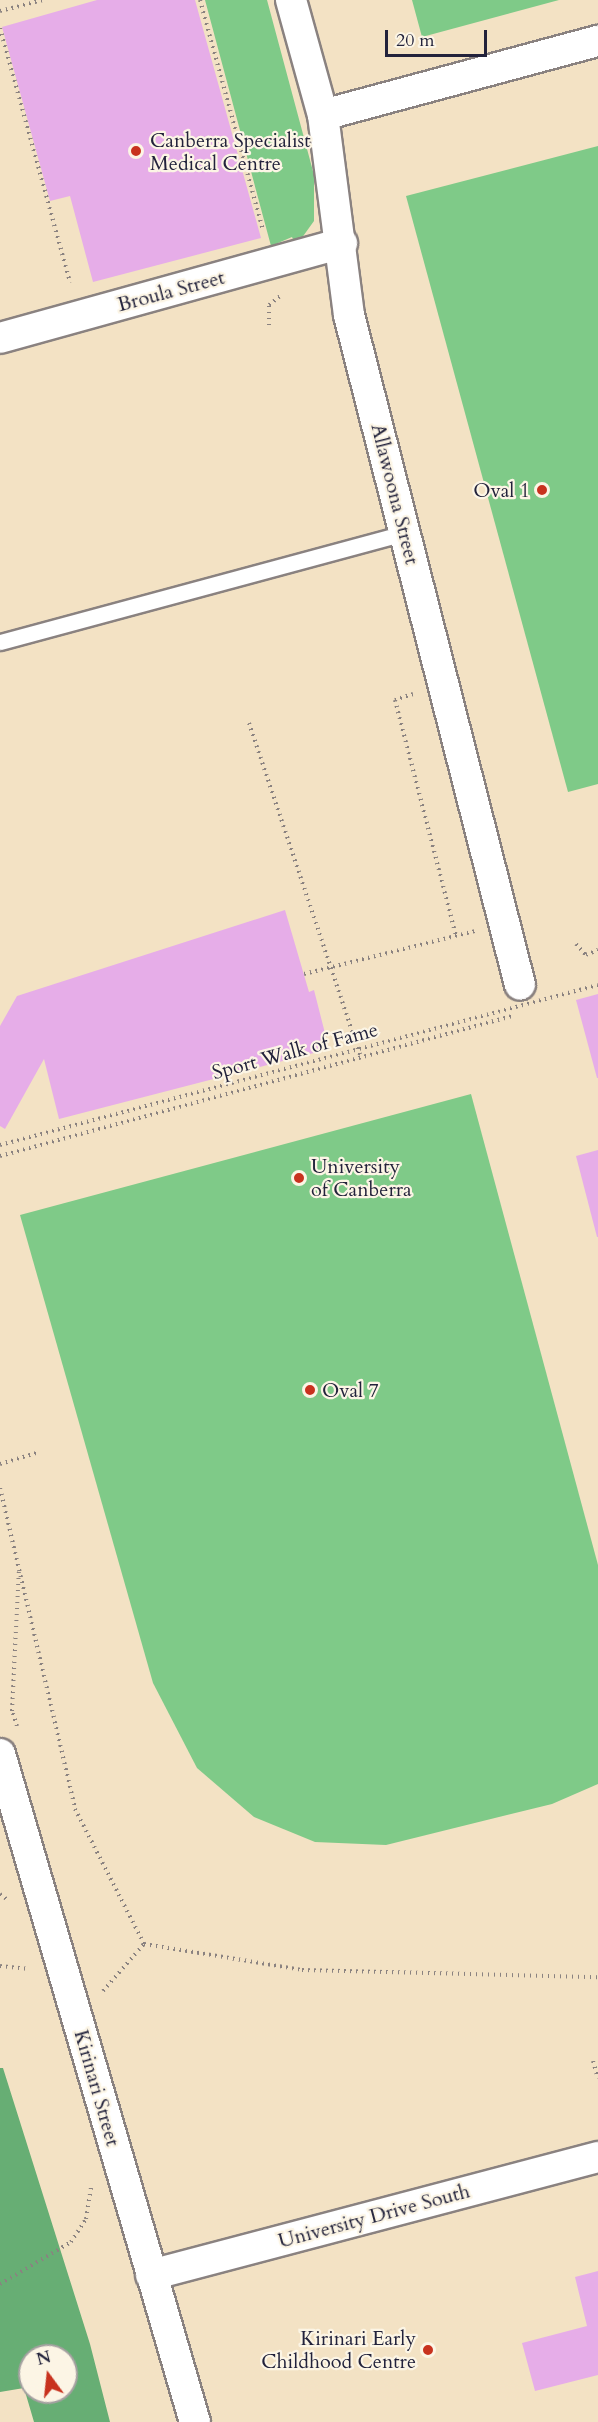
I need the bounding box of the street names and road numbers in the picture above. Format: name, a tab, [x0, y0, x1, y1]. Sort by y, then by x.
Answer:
street label: Broula Street	[115, 265, 227, 317]
street label: Allawoona Street	[366, 421, 424, 567]
street label: Sport Walk of Fame	[209, 1017, 381, 1085]
street label: Kirinari Street	[69, 2027, 125, 2149]
street label: University Drive South	[276, 2179, 472, 2253]

